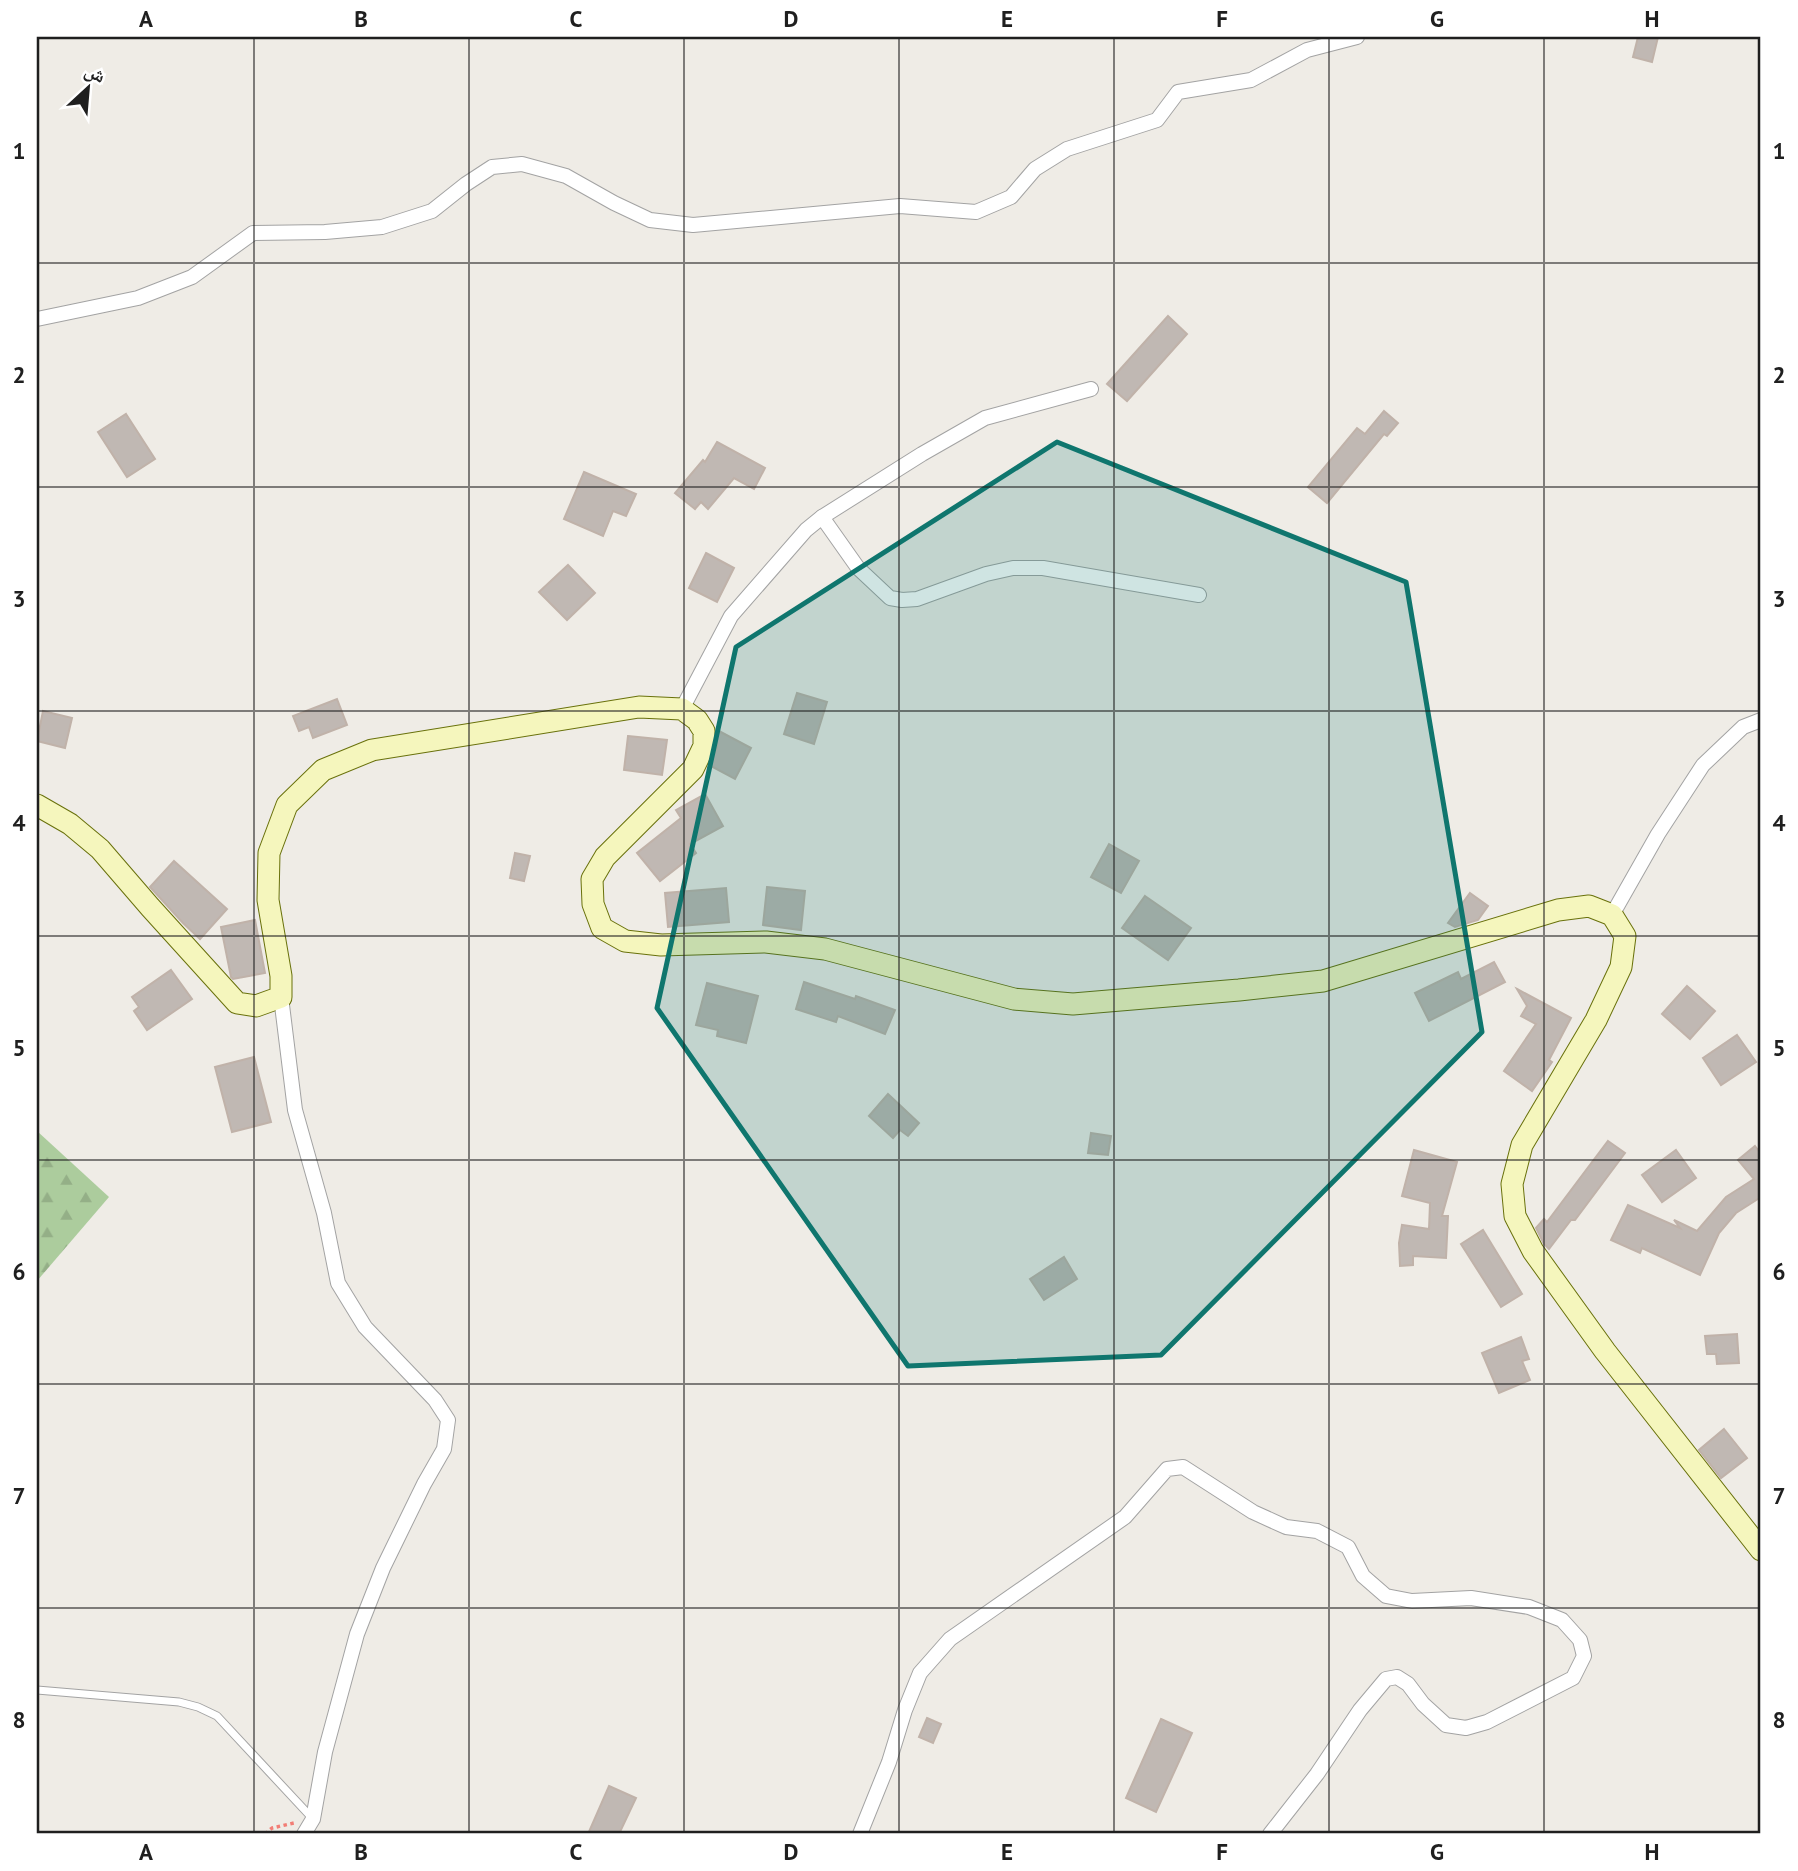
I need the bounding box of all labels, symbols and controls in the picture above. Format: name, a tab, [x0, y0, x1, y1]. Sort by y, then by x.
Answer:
text: A	[139, 4, 153, 33]
text: B	[354, 4, 368, 33]
text: C	[570, 4, 583, 33]
text: D	[784, 4, 798, 33]
text: E	[1001, 4, 1013, 33]
text: F	[1216, 4, 1228, 33]
text: G	[1430, 4, 1444, 33]
text: H	[1645, 4, 1659, 33]
north arrow	[52, 52, 122, 122]
text: ش	[81, 58, 110, 88]
text: 1	[12, 136, 26, 165]
text: 1	[1772, 136, 1786, 165]
text: 2	[12, 360, 26, 389]
text: 2	[1772, 360, 1786, 389]
text: 3	[12, 584, 26, 613]
text: 3	[1772, 584, 1786, 613]
text: 4	[12, 808, 26, 837]
text: 4	[1772, 808, 1786, 837]
text: 5	[12, 1033, 26, 1062]
text: 5	[1772, 1033, 1786, 1062]
text: 6	[12, 1257, 26, 1286]
text: 6	[1772, 1257, 1786, 1286]
text: 7	[12, 1481, 26, 1510]
text: 7	[1772, 1481, 1786, 1510]
text: 8	[12, 1705, 26, 1734]
text: 8	[1772, 1705, 1786, 1734]
text: A	[139, 1837, 153, 1866]
text: B	[354, 1837, 368, 1866]
text: C	[570, 1837, 583, 1866]
text: D	[784, 1837, 798, 1866]
text: E	[1001, 1837, 1013, 1866]
text: F	[1216, 1837, 1228, 1866]
text: G	[1430, 1837, 1444, 1866]
text: H	[1645, 1837, 1659, 1866]

